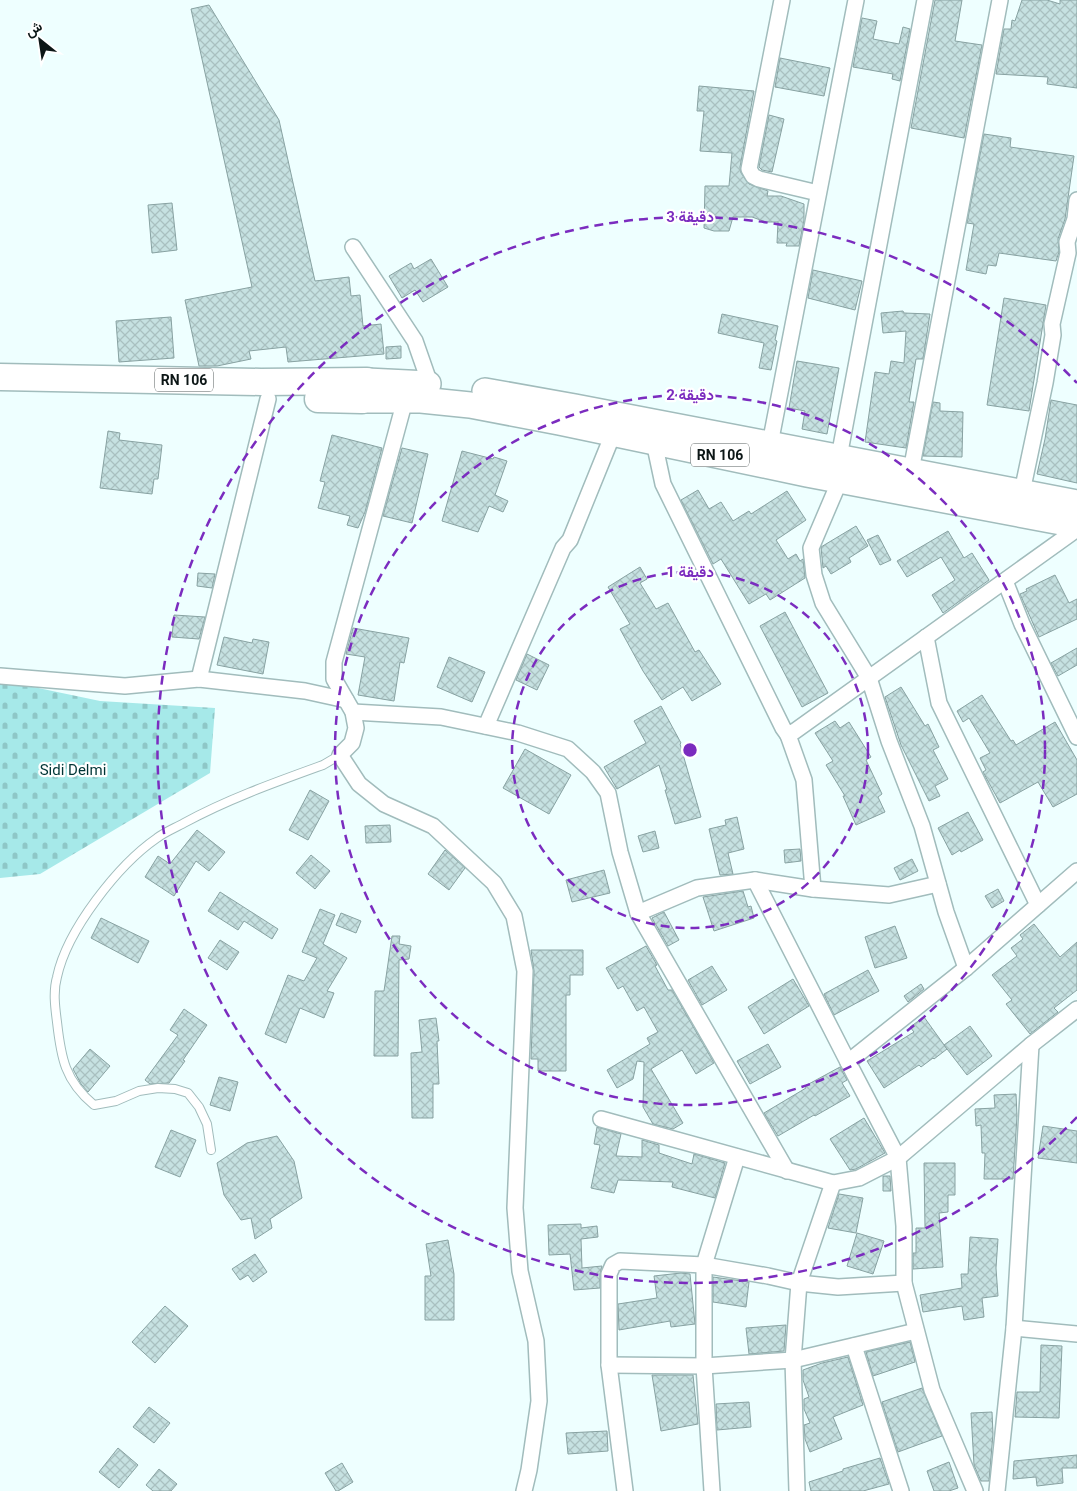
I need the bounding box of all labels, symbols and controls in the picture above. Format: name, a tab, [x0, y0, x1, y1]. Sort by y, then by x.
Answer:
north arrow	[15, 15, 65, 65]
text: ش	[22, 18, 45, 41]
text: 3 دقيقة	[666, 208, 714, 226]
road number: RN 106	[155, 368, 213, 392]
text: 2 دقيقة	[666, 386, 714, 404]
road number: RN 106	[691, 444, 749, 466]
text: 1 دقيقة	[666, 563, 714, 581]
centre of rings	[681, 741, 699, 759]
park label: Sidi Delmi	[40, 761, 106, 779]

